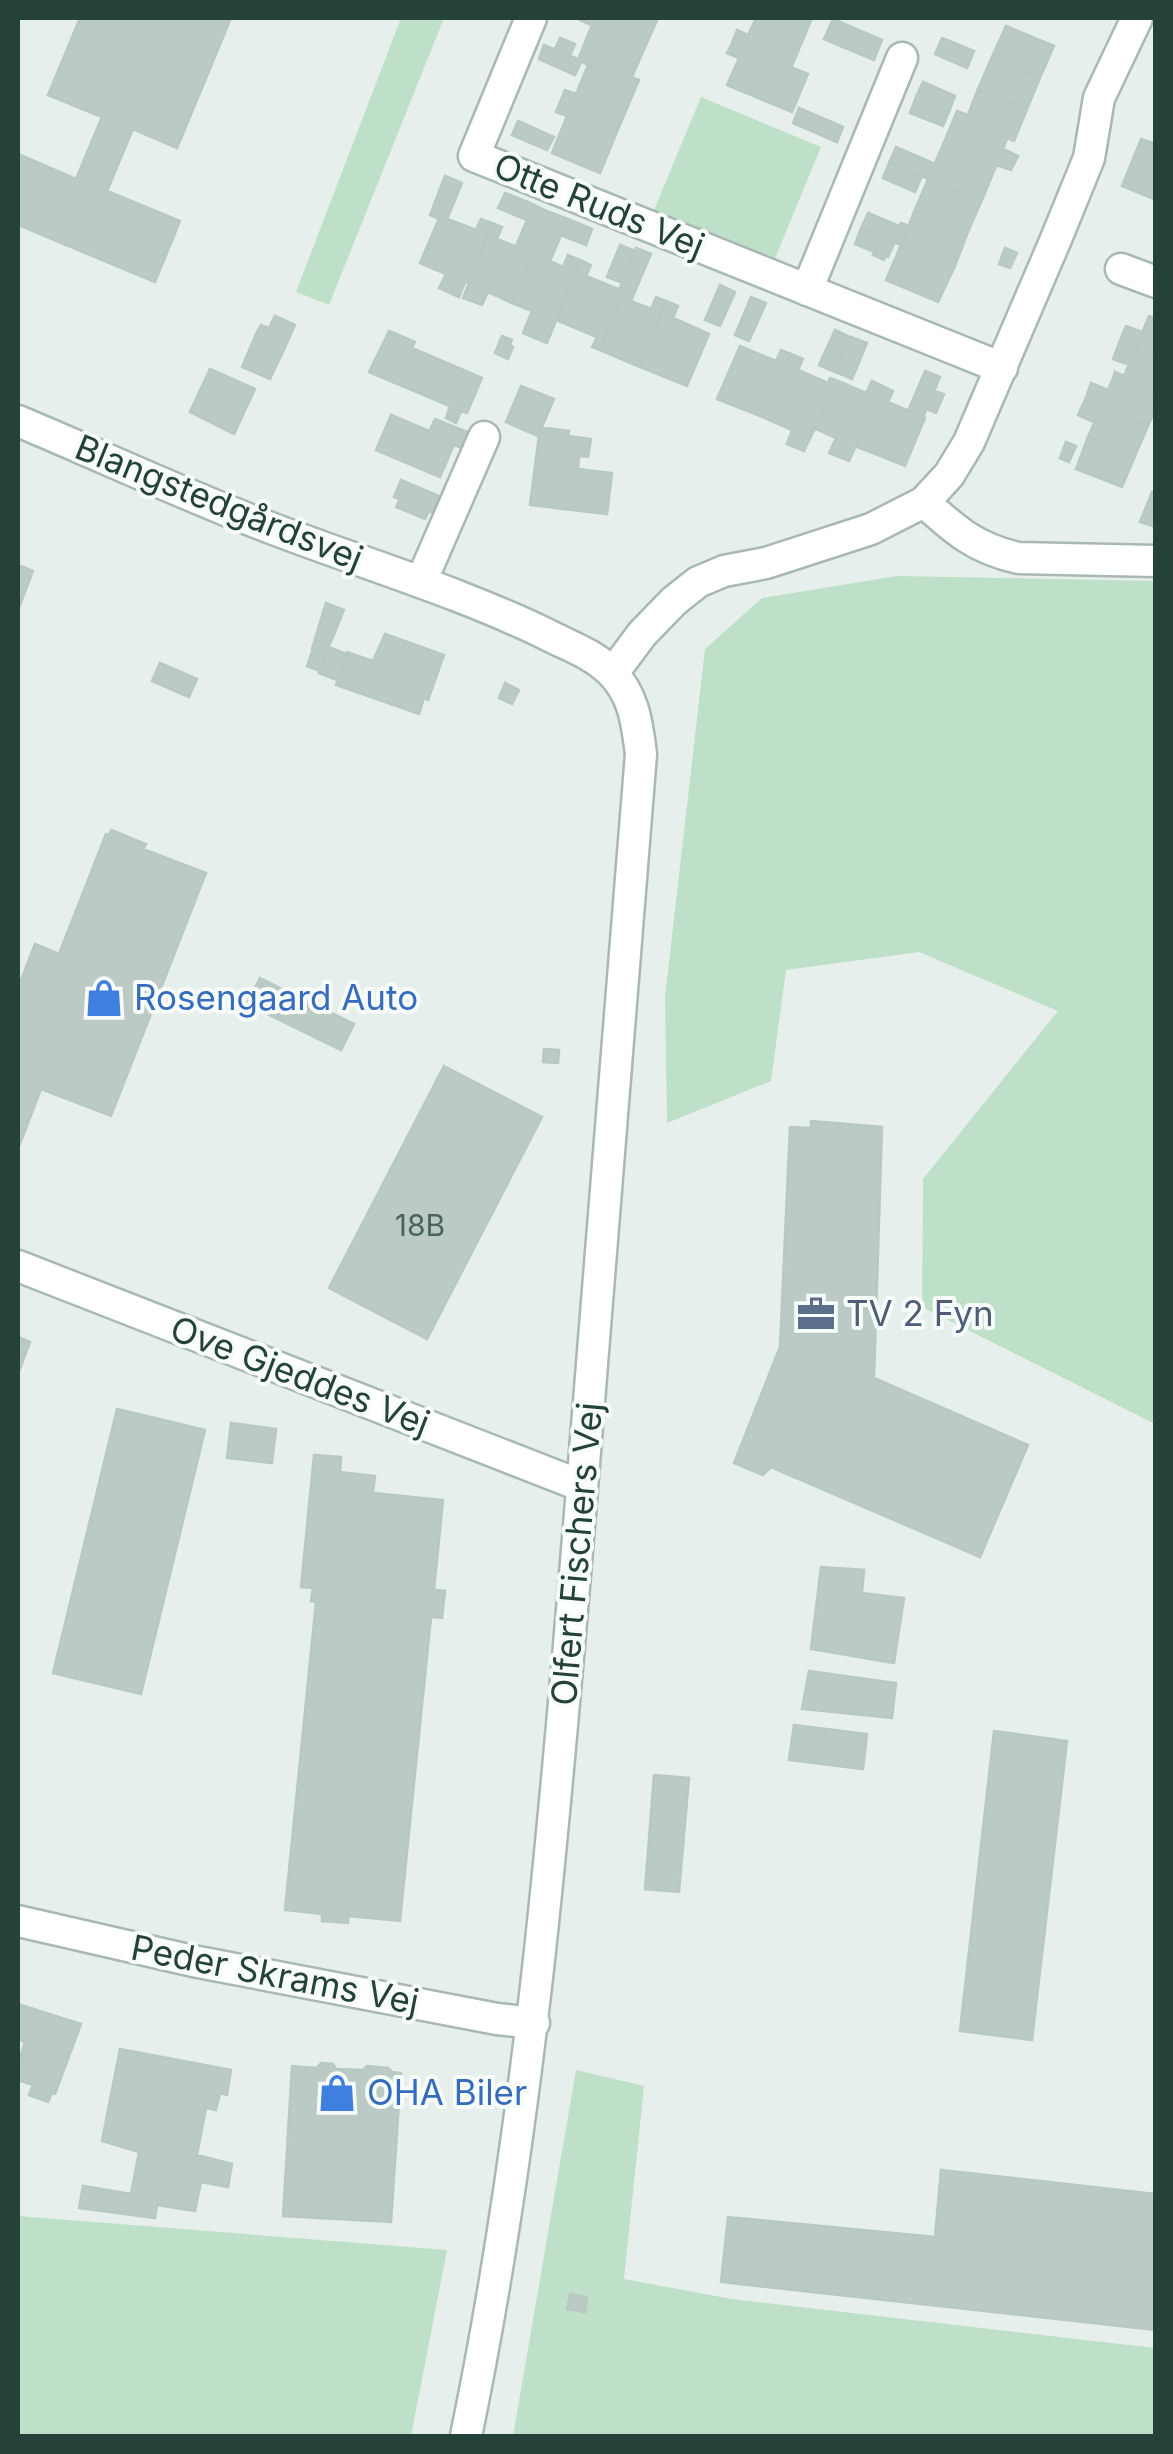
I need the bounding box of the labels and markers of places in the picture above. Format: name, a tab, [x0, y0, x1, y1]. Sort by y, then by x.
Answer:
place label: Rosengaard Auto	[134, 976, 418, 1018]
shop icon: Rosengaard Auto	[83, 977, 125, 1019]
place label: TV 2 Fyn	[846, 1292, 994, 1334]
office icon: TV 2 Fyn	[795, 1293, 837, 1335]
place label: OHA Biler	[367, 2071, 527, 2113]
shop icon: OHA Biler	[316, 2072, 358, 2114]

